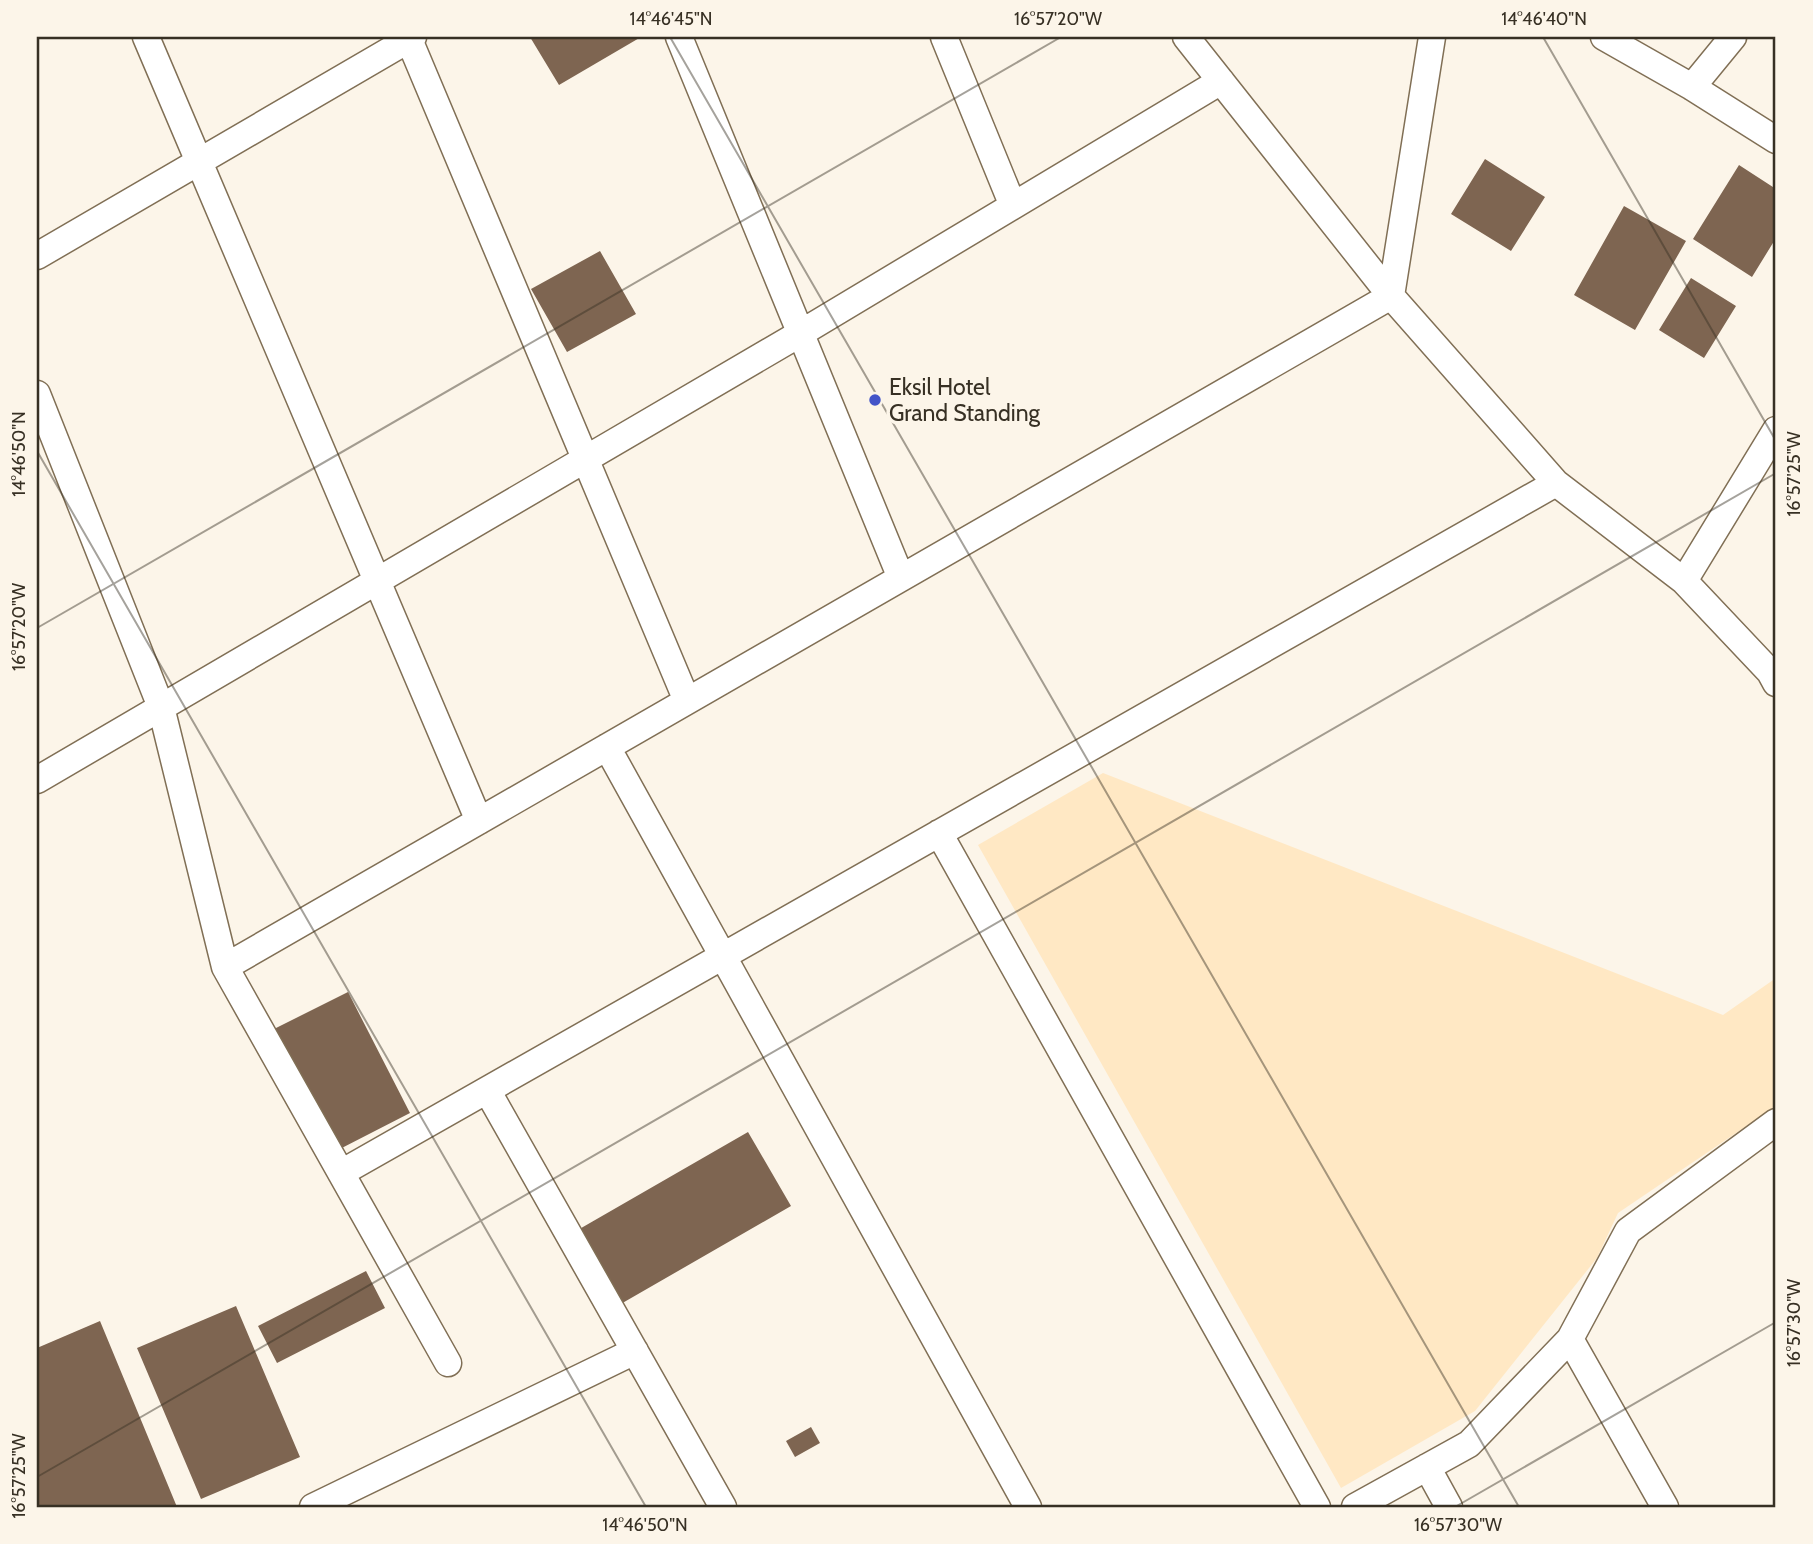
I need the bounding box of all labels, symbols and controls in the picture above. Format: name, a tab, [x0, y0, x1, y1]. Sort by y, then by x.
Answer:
text: 14°46'45"N	[630, 8, 712, 30]
text: 16°57'20"W	[1014, 8, 1102, 30]
text: 14°46'40"N	[1501, 8, 1587, 30]
place label: Eksil Hotel Grand Standing	[889, 373, 1040, 427]
marker: Eksil Hotel Grand Standing	[867, 392, 883, 408]
text: 14°46'50"N	[8, 411, 30, 497]
text: 16°57'25"W	[1783, 431, 1805, 517]
text: 16°57'20"W	[8, 583, 30, 671]
text: 16°57'30"W	[1783, 1279, 1805, 1367]
text: 16°57'25"W	[8, 1433, 30, 1519]
text: 14°46'50"N	[602, 1514, 688, 1536]
text: 16°57'30"W	[1414, 1514, 1502, 1536]

